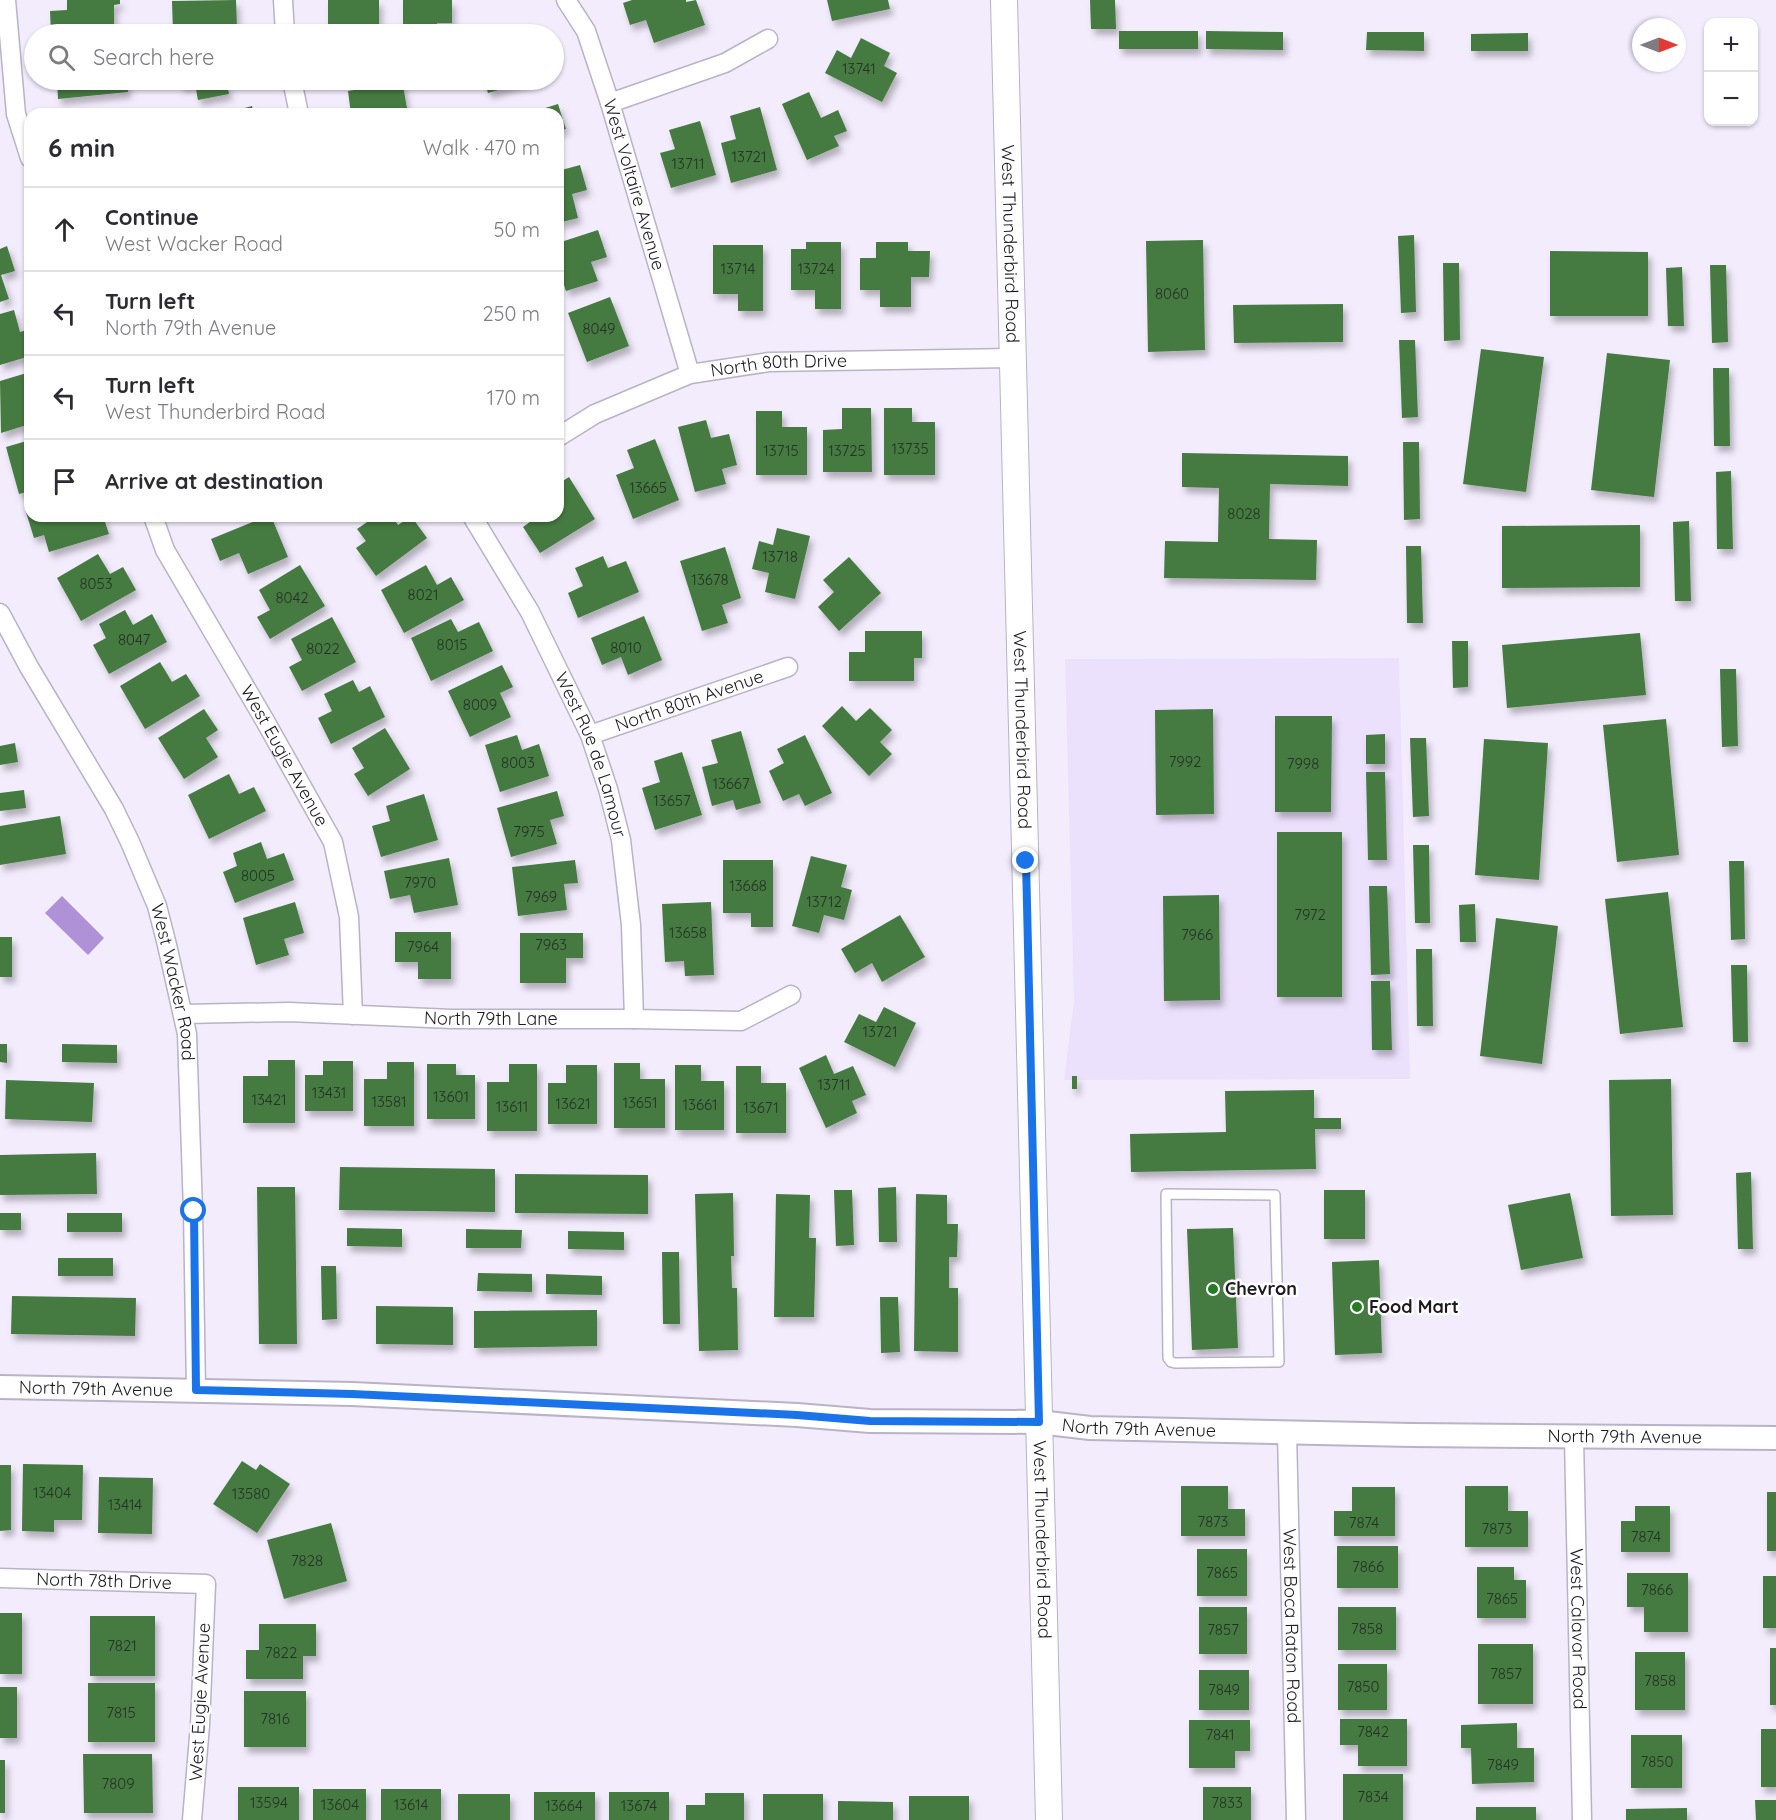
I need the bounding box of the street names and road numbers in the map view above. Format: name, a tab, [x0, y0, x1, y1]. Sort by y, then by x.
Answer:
street label: West Voltaire Avenue	[598, 96, 671, 273]
street label: West Thunderbird Road	[997, 144, 1024, 343]
street label: North 80th Drive	[709, 349, 847, 382]
street label: West Thunderbird Road	[1009, 630, 1036, 829]
street label: North 80th Avenue	[612, 664, 766, 737]
street label: West Rue de Lamour	[550, 668, 632, 840]
street label: West Eugie Avenue	[236, 681, 334, 830]
street label: West Wacker Road	[146, 901, 200, 1061]
street label: North 79th Lane	[423, 1006, 558, 1030]
street label: North 79th Avenue	[19, 1375, 173, 1401]
street label: North 79th Avenue	[1061, 1413, 1216, 1442]
street label: North 79th Avenue	[1547, 1424, 1702, 1448]
street label: West Thunderbird Road	[1029, 1440, 1057, 1639]
street label: West Boca Raton Road	[1278, 1528, 1306, 1723]
street label: West Calavar Road	[1565, 1548, 1592, 1710]
street label: North 78th Drive	[36, 1567, 172, 1594]
street label: West Eugie Avenue	[184, 1622, 215, 1782]

